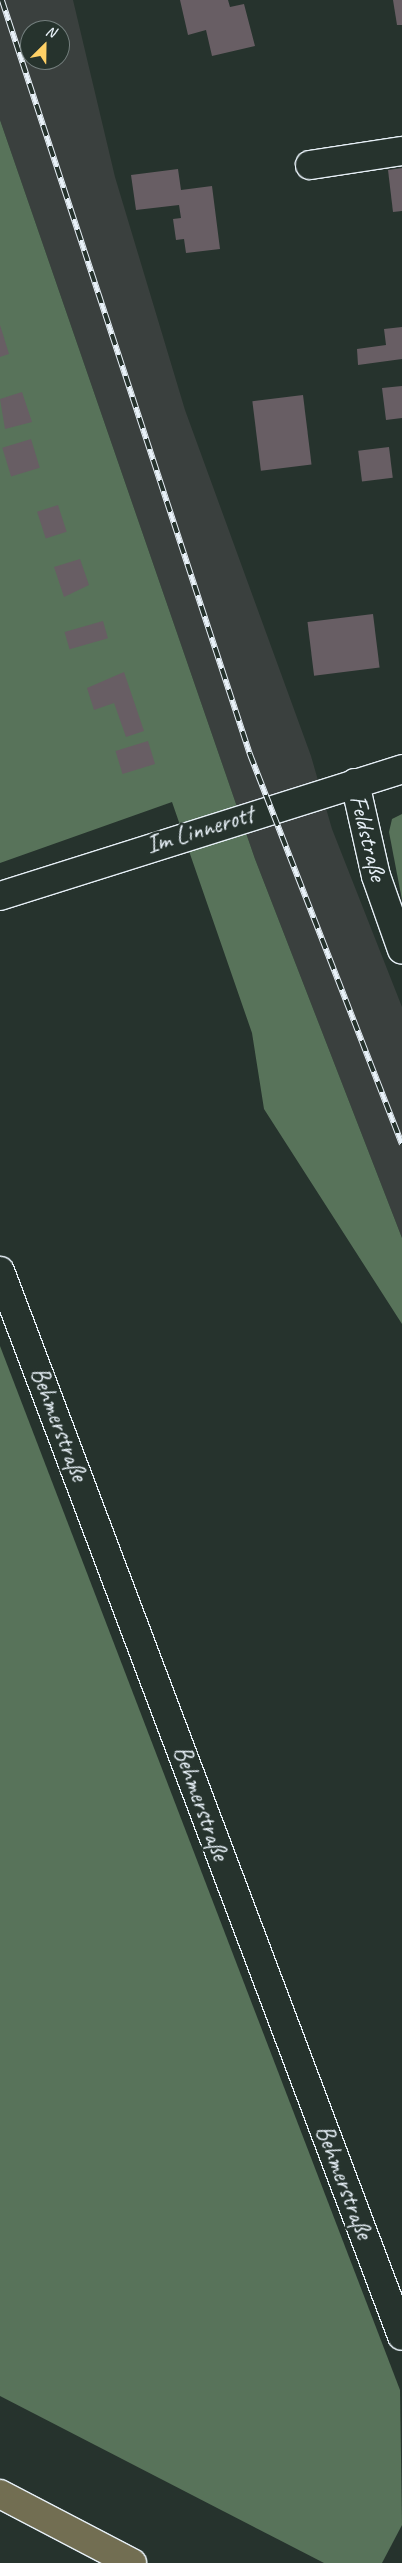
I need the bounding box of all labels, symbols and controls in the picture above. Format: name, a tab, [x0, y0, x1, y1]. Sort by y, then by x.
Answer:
north arrow	[20, 20, 70, 70]
text: N	[43, 22, 58, 41]
street label: Feldstraße	[343, 792, 393, 884]
street label: Im Linnerott	[143, 799, 257, 861]
street label: Behmerstraße	[24, 1363, 94, 1485]
street label: Behmerstraße	[167, 1742, 235, 1864]
street label: Behmerstraße	[309, 2121, 379, 2243]

